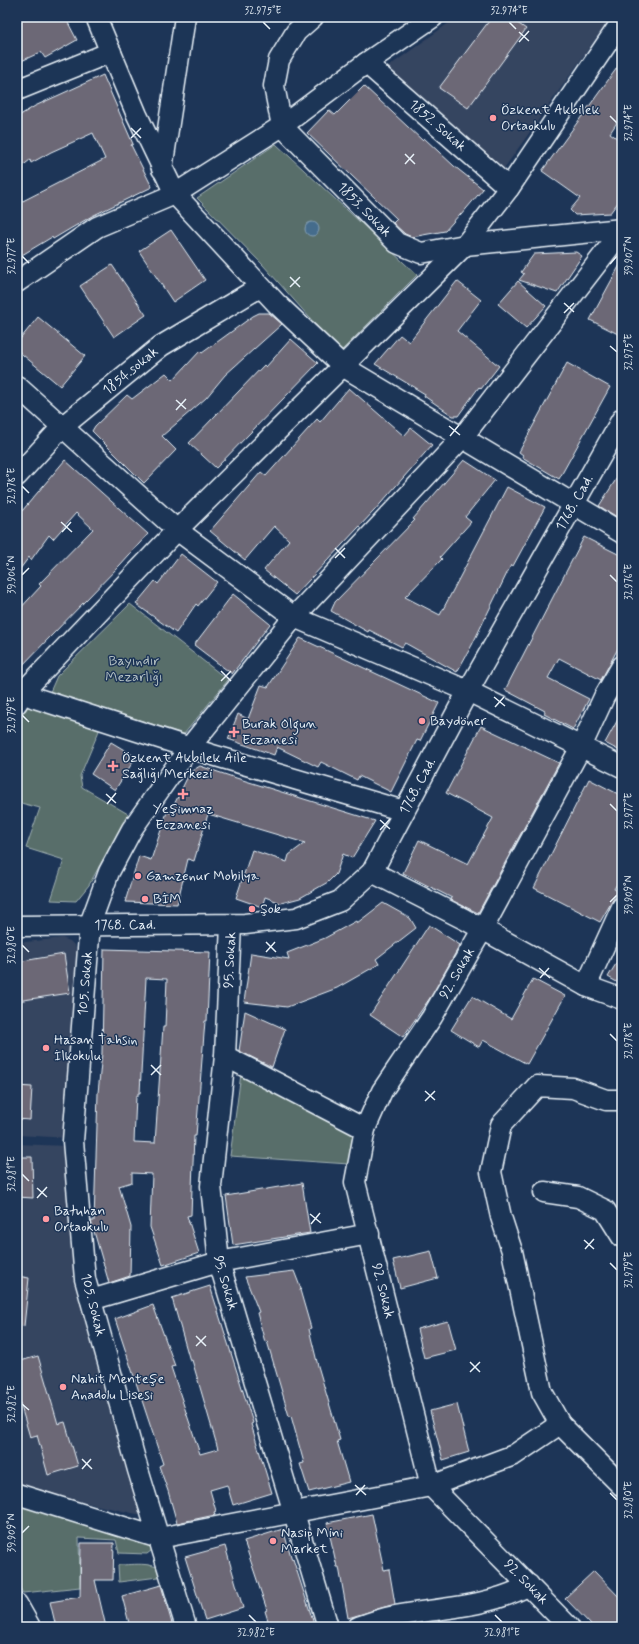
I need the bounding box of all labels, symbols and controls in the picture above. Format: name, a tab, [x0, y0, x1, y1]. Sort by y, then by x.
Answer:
text: 32.975°E	[245, 4, 282, 18]
text: 32.974°E	[490, 4, 528, 18]
street label: 1852. Sokak	[405, 95, 470, 156]
place label: Özkent Akbilek Ortaokulu	[501, 101, 600, 135]
text: 32.974°E	[622, 104, 636, 142]
marker: Özkent Akbilek Ortaokulu	[488, 113, 498, 123]
street label: 1853. Sokak	[333, 178, 395, 241]
text: 39.907°N	[622, 236, 636, 276]
text: 32.977°E	[5, 237, 19, 274]
text: 32.975°E	[622, 333, 636, 370]
street label: 1854.sokak	[99, 343, 162, 399]
text: 32.978°E	[5, 467, 19, 504]
street label: 1768. Cad.	[552, 471, 598, 534]
text: 39.906°N	[5, 556, 19, 594]
text: 32.976°E	[622, 564, 636, 600]
park label: Bayındır Mezarlığı	[105, 652, 163, 686]
text: 32.979°E	[5, 697, 19, 733]
place label: Baydöner	[430, 712, 486, 730]
place label: Burak Olgun Eczanesi	[242, 715, 317, 749]
marker: Baydöner	[417, 716, 427, 726]
marker: Burak Olgun Eczanesi	[229, 727, 239, 737]
place label: Özkent Akbilek Aile Sağlığı Merkezi	[122, 749, 247, 783]
street label: 1768. Cad.	[395, 755, 440, 818]
marker: Özkent Akbilek Aile Sağlığı Merkezi	[107, 760, 119, 772]
marker: Yeşimnaz Eczanesi	[178, 789, 188, 799]
text: 32.977°E	[622, 792, 636, 829]
place label: Yeşimnaz Eczanesi	[153, 800, 213, 834]
place label: Gamzenur Mobilya	[146, 867, 260, 885]
marker: Gamzenur Mobilya	[133, 871, 143, 881]
text: 39.909°N	[622, 875, 636, 914]
place label: BİM	[153, 890, 182, 908]
marker: BİM	[140, 894, 150, 904]
place label: Şok	[260, 900, 281, 918]
marker: Şok	[247, 904, 257, 914]
street label: 1768. Cad.	[94, 916, 156, 934]
text: 32.980°E	[5, 926, 19, 964]
street label: 95. Sokak	[220, 931, 240, 989]
street label: 92. Sokak	[435, 944, 479, 1002]
street label: 105. Sokak	[74, 951, 97, 1016]
text: 32.978°E	[622, 1022, 636, 1059]
place label: Hasan Tahsin İlkokulu	[54, 1031, 138, 1065]
marker: Hasan Tahsin İlkokulu	[41, 1043, 51, 1053]
text: 32.981°E	[5, 1156, 19, 1192]
place label: Batuhan Ortaokulu	[54, 1202, 109, 1236]
marker: Batuhan Ortaokulu	[41, 1214, 51, 1224]
text: 32.979°E	[622, 1252, 636, 1288]
street label: 95. Sokak	[209, 1255, 242, 1312]
street label: 92. Sokak	[367, 1261, 399, 1321]
street label: 105. Sokak	[77, 1272, 110, 1338]
place label: Nahit Menteşe Anadolu Lisesi	[71, 1370, 164, 1404]
marker: Nahit Menteşe Anadolu Lisesi	[58, 1382, 68, 1392]
text: 32.982°E	[5, 1385, 19, 1423]
text: 32.980°E	[622, 1481, 636, 1519]
text: 39.909°N	[5, 1513, 19, 1552]
place label: Nasip Mini Market	[281, 1524, 343, 1558]
marker: Nasip Mini Market	[268, 1536, 278, 1546]
street label: 92. Sokak	[500, 1555, 552, 1609]
text: 32.982°E	[237, 1626, 275, 1640]
text: 32.981°E	[484, 1626, 520, 1640]

